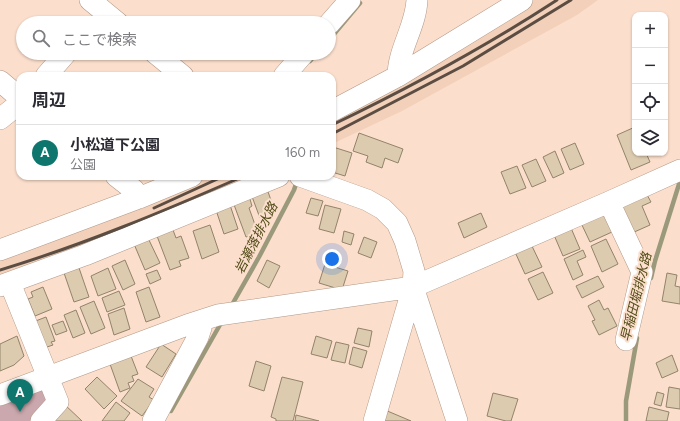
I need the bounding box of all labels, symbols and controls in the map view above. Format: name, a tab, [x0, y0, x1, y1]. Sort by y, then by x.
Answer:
map controls	[632, 12, 668, 156]
button: +	[632, 12, 668, 48]
search box	[16, 16, 336, 60]
icon: search	[30, 27, 52, 49]
text: ここで検索	[62, 31, 137, 49]
button: −	[632, 48, 668, 84]
button: locate	[632, 84, 668, 120]
text: 周辺	[32, 90, 66, 110]
button: layers	[632, 120, 668, 156]
text: 小松道下公園	[70, 136, 160, 154]
text: A	[40, 145, 50, 160]
text: 160 m	[285, 145, 320, 160]
text: 公園	[70, 157, 96, 172]
water label: 岩瀬落排水路	[232, 199, 281, 276]
your location	[322, 249, 342, 269]
water label: 早稲田堀排水路	[618, 250, 655, 343]
pin: A	[7, 379, 33, 412]

